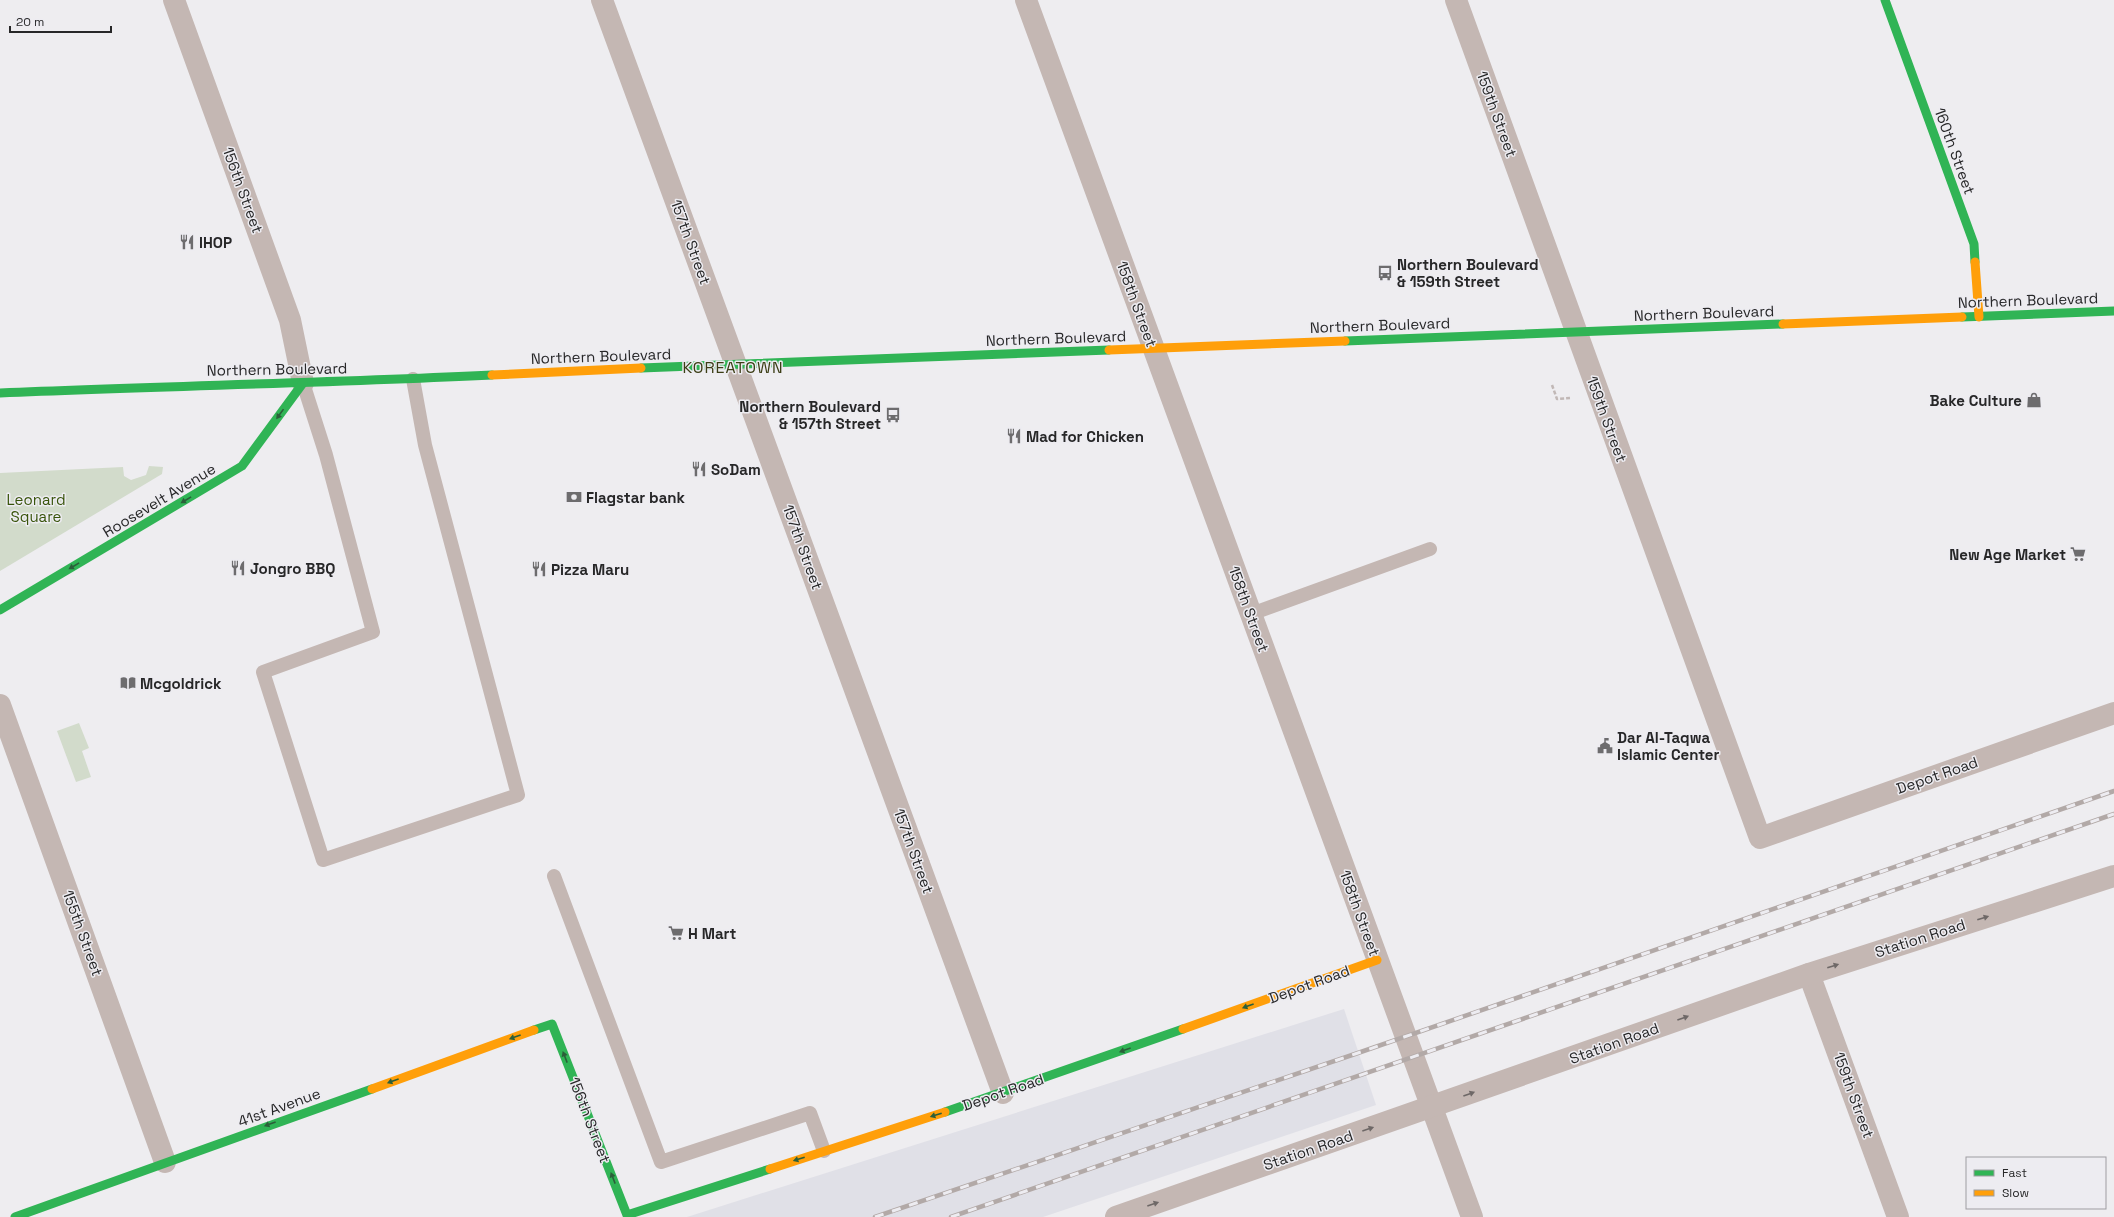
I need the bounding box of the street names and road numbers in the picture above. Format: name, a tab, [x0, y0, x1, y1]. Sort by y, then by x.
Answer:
street label: 159th Street	[1473, 68, 1521, 160]
street label: 160th Street	[1931, 105, 1979, 197]
street label: 156th Street	[219, 144, 267, 236]
street label: 157th Street	[667, 197, 715, 287]
street label: 158th Street	[1113, 258, 1161, 350]
street label: Northern Boulevard	[1957, 288, 2099, 312]
street label: Northern Boulevard	[1633, 301, 1775, 325]
street label: Northern Boulevard	[1309, 313, 1451, 337]
street label: Northern Boulevard	[985, 326, 1127, 350]
street label: Northern Boulevard	[530, 344, 672, 368]
street label: Northern Boulevard	[206, 358, 348, 380]
street label: 159th Street	[1583, 373, 1631, 465]
street label: Roosevelt Avenue	[99, 459, 219, 541]
street label: 157th Street	[779, 502, 827, 592]
street label: 158th Street	[1225, 563, 1273, 655]
street label: Depot Road	[1894, 752, 1980, 798]
street label: 157th Street	[890, 806, 938, 896]
street label: 158th Street	[1336, 867, 1384, 959]
street label: 155th Street	[59, 887, 107, 979]
street label: Station Road	[1872, 914, 1968, 962]
street label: Depot Road	[1266, 961, 1352, 1007]
street label: Station Road	[1567, 1018, 1661, 1068]
street label: 159th Street	[1830, 1049, 1878, 1141]
street label: Depot Road	[960, 1069, 1046, 1115]
street label: 156th Street	[565, 1074, 615, 1166]
street label: 41st Avenue	[235, 1083, 323, 1131]
street label: Station Road	[1261, 1126, 1355, 1174]

